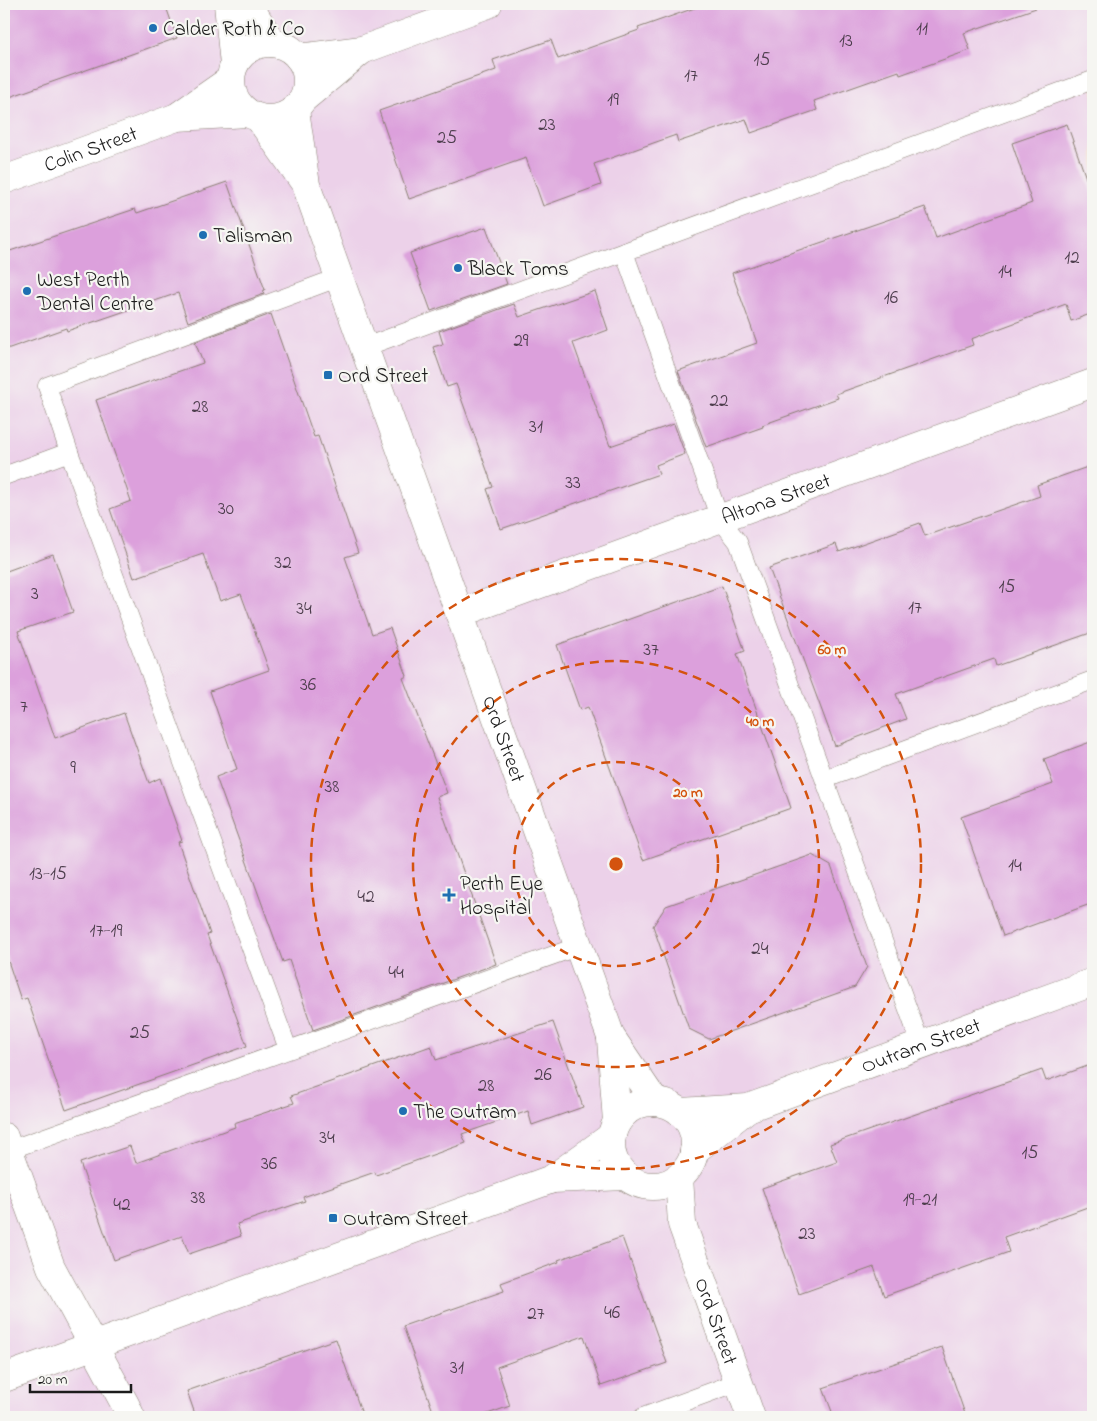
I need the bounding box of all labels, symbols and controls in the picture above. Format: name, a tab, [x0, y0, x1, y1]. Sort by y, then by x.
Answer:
place label: Calder Roth & Co	[163, 15, 305, 45]
house number: 11	[916, 16, 928, 43]
marker: Calder Roth & Co	[147, 22, 159, 34]
house number: 13	[839, 28, 853, 55]
house number: 15	[754, 47, 771, 74]
house number: 17	[684, 63, 698, 90]
house number: 19	[607, 87, 619, 114]
house number: 23	[538, 112, 556, 139]
street label: Colin Street	[40, 120, 142, 181]
house number: 25	[437, 125, 457, 152]
place label: Talisman	[213, 222, 292, 252]
marker: Talisman	[197, 229, 209, 241]
house number: 12	[1064, 245, 1080, 272]
place label: Black Toms	[467, 255, 569, 285]
house number: 14	[998, 259, 1012, 286]
marker: Black Toms	[452, 262, 464, 274]
place label: West Perth Dental Centre	[36, 266, 154, 320]
marker: West Perth Dental Centre	[21, 285, 33, 297]
house number: 16	[884, 285, 898, 312]
house number: 29	[513, 328, 529, 355]
place label: Ord Street	[338, 362, 428, 392]
marker: Ord Street	[322, 369, 334, 381]
house number: 22	[710, 388, 728, 415]
house number: 28	[192, 394, 208, 421]
house number: 31	[529, 414, 543, 441]
street label: Altona Street	[718, 467, 835, 534]
house number: 33	[565, 470, 581, 497]
house number: 30	[218, 496, 234, 523]
house number: 32	[274, 550, 292, 577]
house number: 15	[999, 574, 1016, 601]
house number: 3	[31, 581, 39, 608]
house number: 17	[908, 595, 922, 622]
house number: 34	[296, 596, 312, 623]
house number: 37	[643, 637, 659, 664]
text: 60 m	[817, 639, 847, 661]
house number: 36	[300, 672, 316, 699]
street label: Ord Street	[473, 692, 532, 787]
house number: 7	[20, 694, 28, 721]
text: 40 m	[745, 711, 774, 733]
house number: 9	[70, 755, 76, 782]
house number: 38	[325, 774, 339, 801]
text: 20 m	[672, 782, 703, 804]
house number: 14	[1008, 853, 1022, 880]
centre of rings	[607, 855, 625, 873]
house number: 13-15	[29, 861, 67, 888]
place label: Perth Eye Hospital	[460, 870, 543, 924]
house number: 42	[357, 884, 375, 911]
marker: Perth Eye Hospital	[442, 888, 456, 902]
house number: 17-19	[90, 918, 123, 945]
house number: 24	[751, 936, 769, 963]
house number: 44	[388, 960, 404, 987]
street label: Outram Street	[857, 1011, 985, 1082]
house number: 25	[130, 1020, 150, 1047]
house number: 26	[534, 1062, 552, 1089]
house number: 28	[478, 1073, 494, 1100]
place label: The Outram	[413, 1098, 517, 1128]
marker: The Outram	[397, 1105, 409, 1117]
house number: 34	[319, 1125, 335, 1152]
house number: 15	[1022, 1140, 1039, 1167]
house number: 36	[261, 1151, 277, 1178]
house number: 38	[191, 1185, 205, 1212]
house number: 19-21	[903, 1187, 937, 1214]
house number: 42	[113, 1192, 131, 1219]
place label: Outram Street	[343, 1205, 468, 1235]
marker: Outram Street	[327, 1212, 339, 1224]
house number: 23	[798, 1221, 816, 1248]
street label: Ord Street	[685, 1274, 744, 1369]
house number: 46	[604, 1300, 620, 1327]
house number: 27	[527, 1301, 545, 1328]
house number: 31	[450, 1355, 464, 1382]
scale bar	[30, 1361, 131, 1393]
text: 20 m	[38, 1369, 68, 1391]

